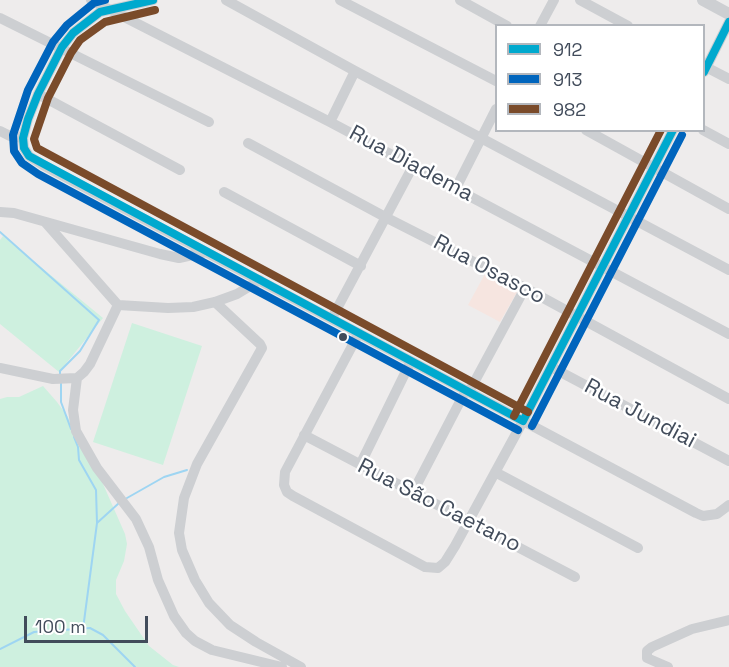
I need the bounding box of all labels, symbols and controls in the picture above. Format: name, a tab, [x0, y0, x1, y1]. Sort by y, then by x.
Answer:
legend	[495, 24, 705, 132]
text: 912	[553, 38, 582, 61]
text: 913	[553, 68, 582, 91]
text: 982	[553, 98, 586, 121]
street label: Rua Diadema	[344, 120, 478, 208]
street label: Rua Osasco	[429, 230, 549, 310]
unlabelled marker	[337, 331, 349, 343]
street label: Rua Jundiai	[580, 374, 700, 454]
street label: Rua São Caetano	[353, 453, 525, 559]
scale bar	[27, 604, 152, 642]
text: 100 m	[35, 615, 86, 638]

